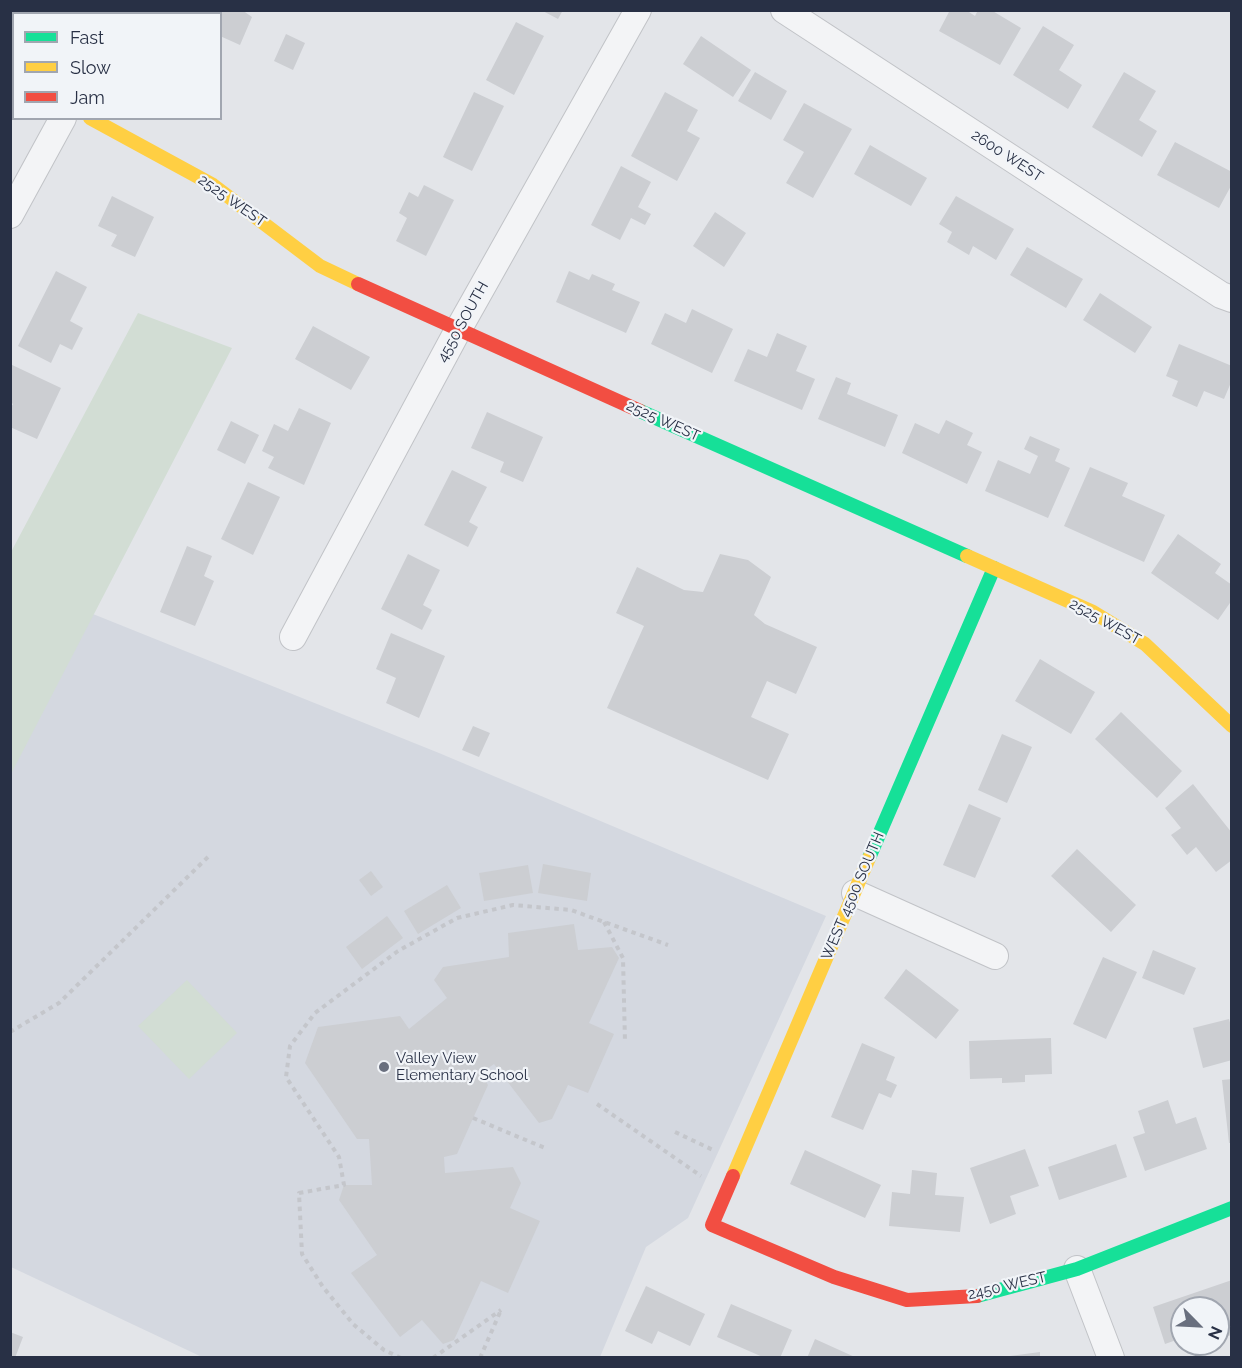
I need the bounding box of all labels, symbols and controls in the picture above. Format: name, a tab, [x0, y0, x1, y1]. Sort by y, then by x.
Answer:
legend	[12, 12, 222, 120]
text: Fast	[70, 27, 104, 48]
text: Slow	[70, 57, 111, 78]
text: Jam	[70, 87, 105, 108]
street label: 2600 WEST	[968, 126, 1046, 186]
street label: 2525 WEST	[195, 171, 269, 231]
street label: 4550 SOUTH	[433, 279, 493, 365]
street label: 2525 WEST	[623, 397, 703, 445]
street label: 2525 WEST	[1066, 595, 1144, 649]
street label: WEST 4500 SOUTH	[818, 829, 888, 963]
place label: Valley View Elementary School	[396, 1049, 528, 1084]
marker: Valley View Elementary School	[377, 1060, 391, 1074]
street label: 2450 WEST	[966, 1268, 1048, 1304]
north arrow	[1170, 1296, 1230, 1356]
text: N	[1204, 1323, 1226, 1342]

